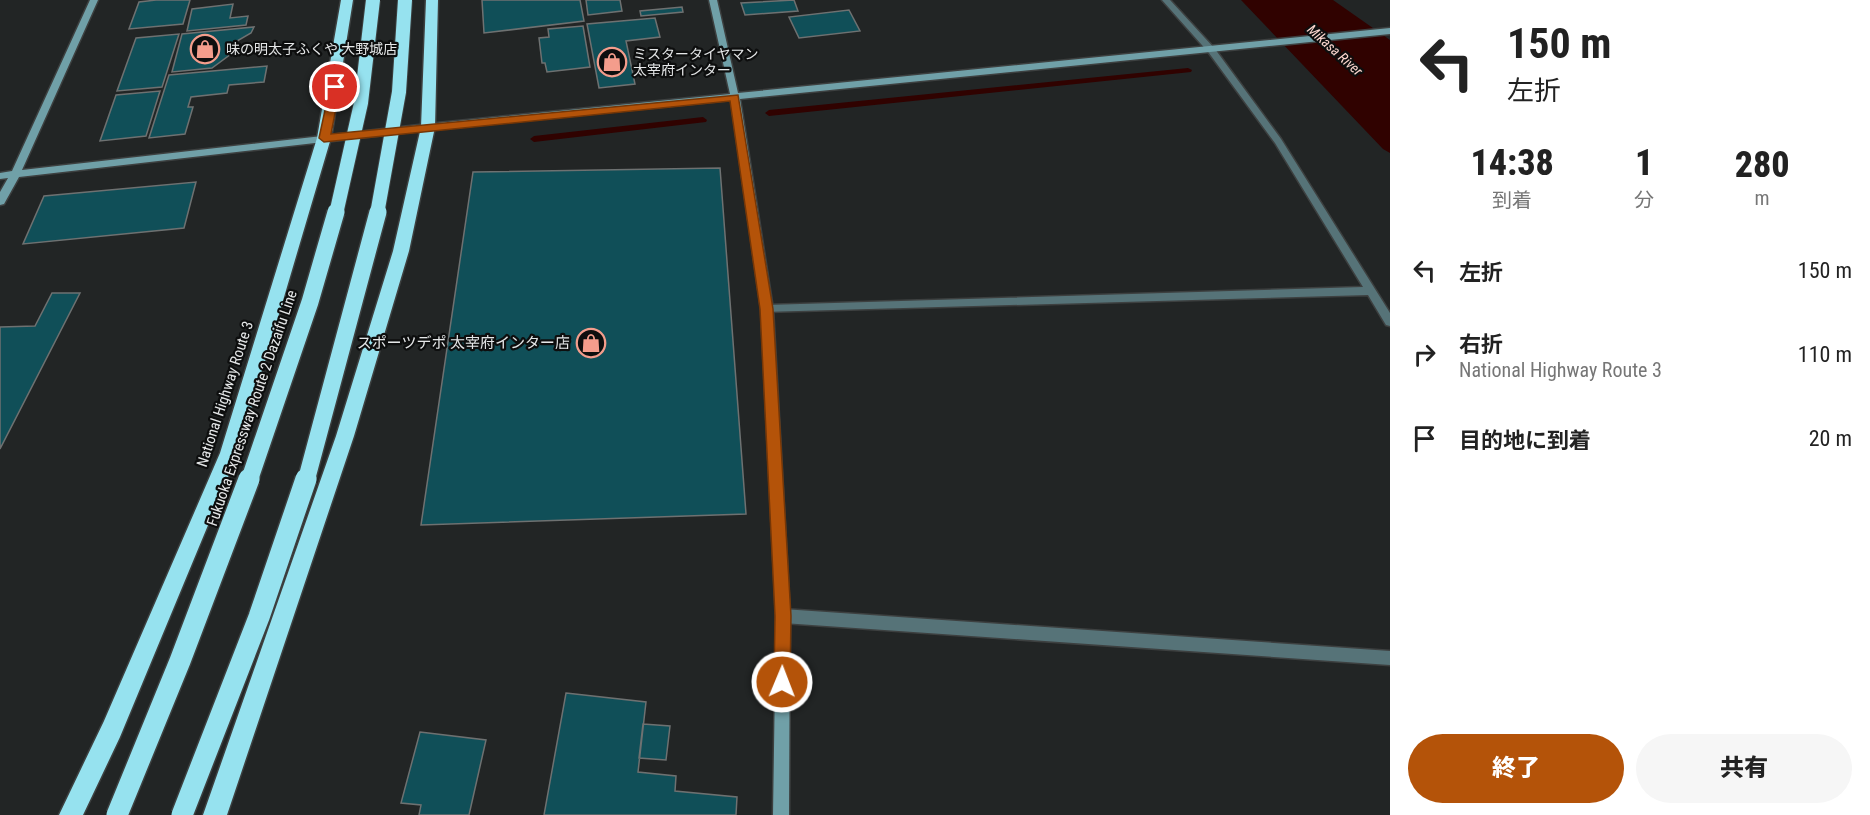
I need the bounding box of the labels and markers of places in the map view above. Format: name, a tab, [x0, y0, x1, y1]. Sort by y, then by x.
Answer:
shop icon: 味の明太子ふくや 大野城店	[189, 33, 221, 65]
place label: 味の明太子ふくや 大野城店	[226, 41, 397, 57]
shop icon: ミスタータイヤマン 太宰府インター	[596, 46, 628, 78]
place label: ミスタータイヤマン 太宰府インター	[633, 46, 759, 78]
pin	[309, 61, 360, 112]
shop icon: スポーツデポ 太宰府インター店	[575, 327, 607, 359]
place label: スポーツデポ 太宰府インター店	[357, 334, 570, 352]

